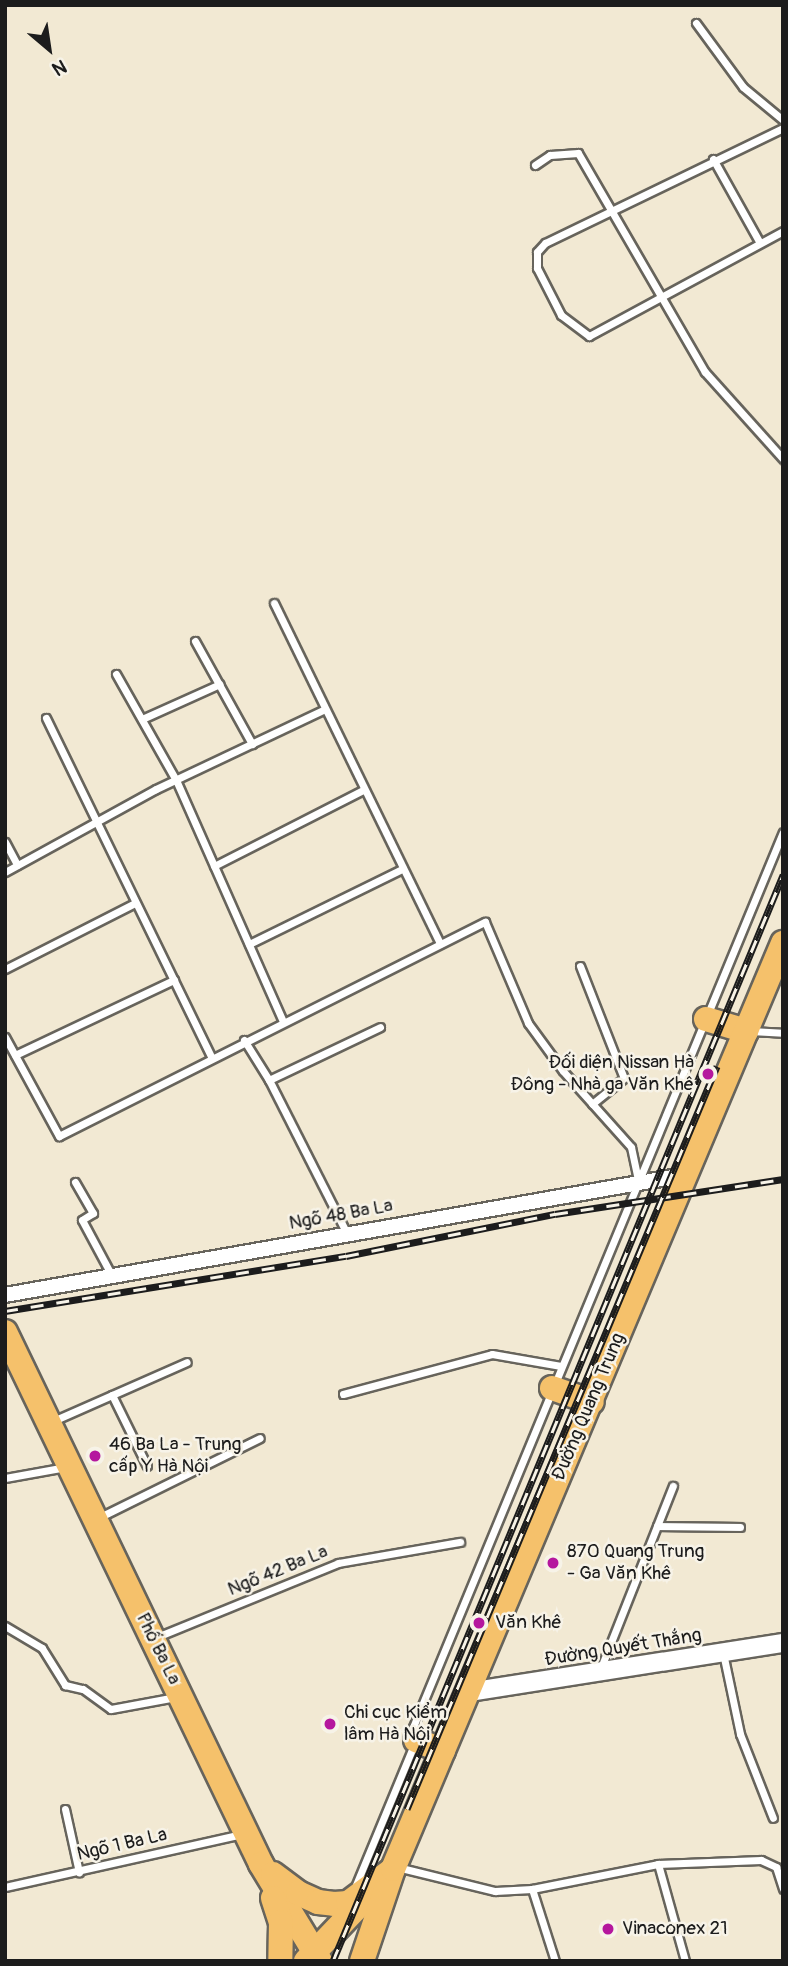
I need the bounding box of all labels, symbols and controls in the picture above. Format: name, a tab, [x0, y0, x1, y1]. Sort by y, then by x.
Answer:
north arrow	[14, 14, 84, 84]
text: N	[48, 54, 71, 81]
place label: Đối diện Nissan Hà Đông - Nhà ga Văn Khê	[511, 1052, 694, 1096]
marker: Đối diện Nissan Hà Đông - Nhà ga Văn Khê	[700, 1066, 716, 1082]
street label: Ngõ 48 Ba La	[287, 1195, 395, 1235]
street label: Đường Quang Trung	[548, 1330, 630, 1484]
place label: 46 Ba La - Trung cấp Y Hà Nội	[109, 1434, 241, 1478]
marker: 46 Ba La - Trung cấp Y Hà Nội	[87, 1448, 103, 1464]
street label: Ngõ 42 Ba La	[225, 1541, 331, 1601]
place label: 870 Quang Trung - Ga Văn Khê	[567, 1541, 704, 1585]
marker: 870 Quang Trung - Ga Văn Khê	[545, 1555, 561, 1571]
street label: Phố Ba La	[131, 1609, 185, 1689]
place label: Văn Khê	[495, 1612, 562, 1634]
marker: Văn Khê	[469, 1613, 489, 1633]
street label: Đường Quyết Thắng	[543, 1624, 703, 1672]
place label: Chi cục Kiểm lâm Hà Nội	[344, 1702, 447, 1746]
marker: Chi cục Kiểm lâm Hà Nội	[322, 1716, 338, 1732]
street label: Ngõ 1 Ba La	[75, 1824, 169, 1866]
place label: Vinaconex 21	[622, 1918, 728, 1940]
marker: Vinaconex 21	[600, 1921, 616, 1937]

